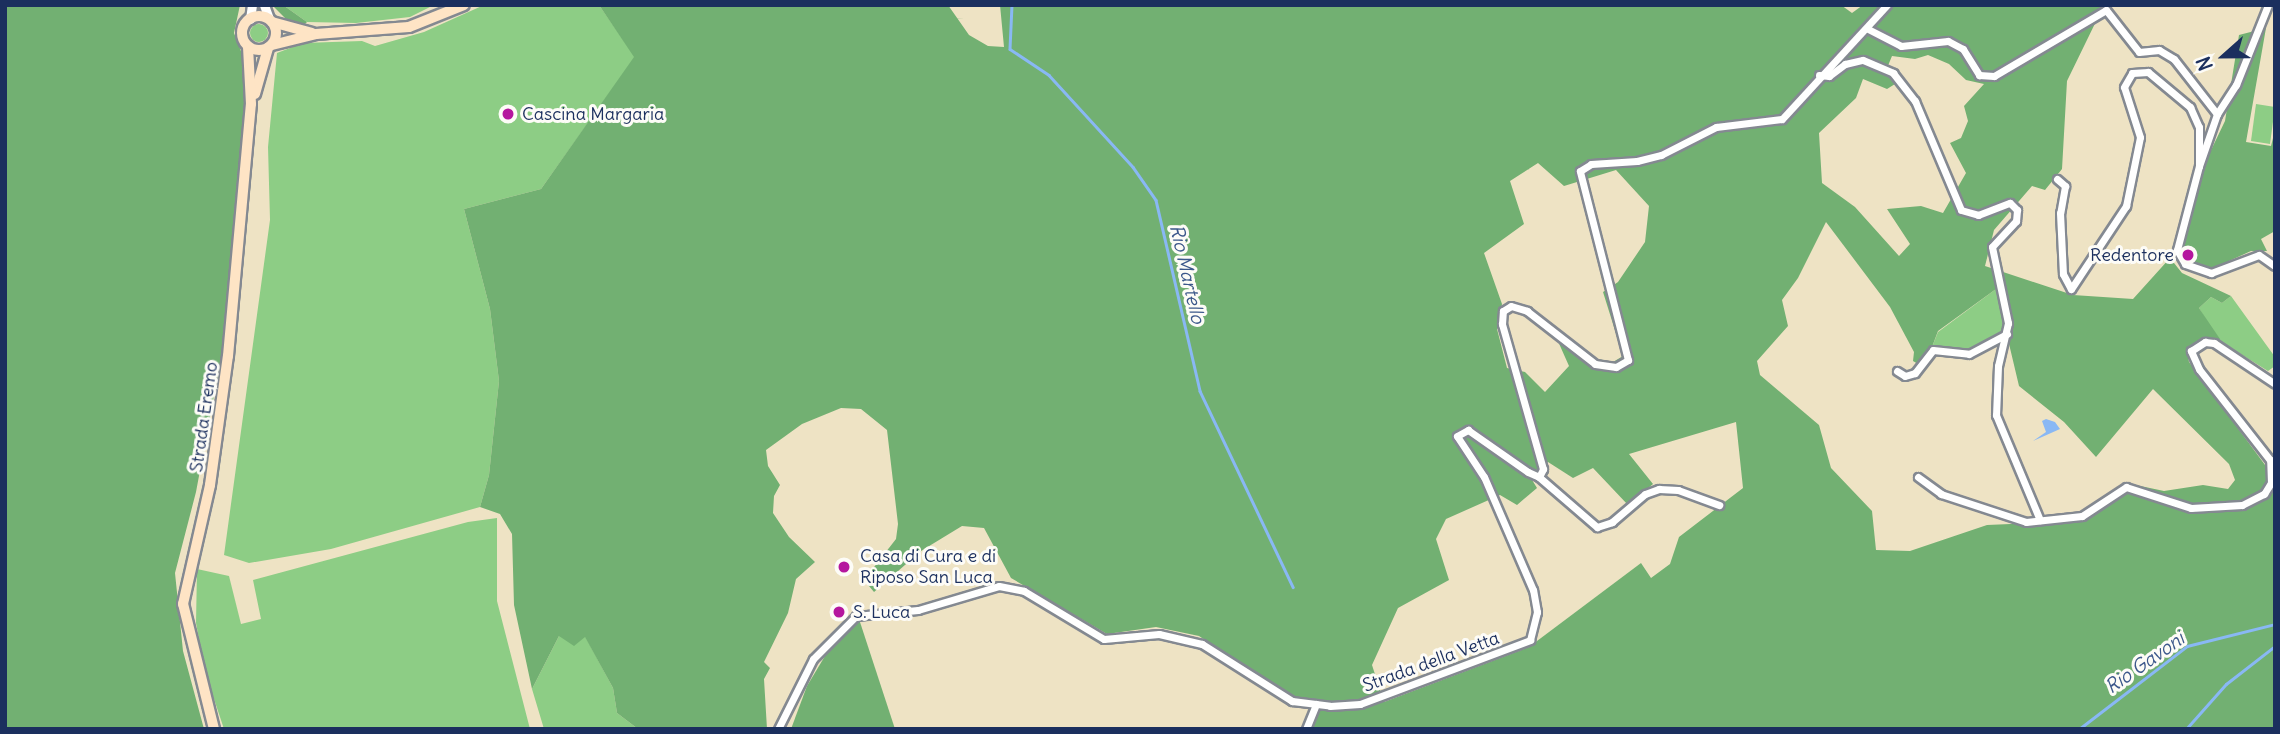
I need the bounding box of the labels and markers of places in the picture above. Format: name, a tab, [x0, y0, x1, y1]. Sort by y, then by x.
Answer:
place label: Cascina Margaria	[522, 103, 664, 125]
marker: Cascina Margaria	[500, 106, 516, 122]
place label: Redentore	[2090, 244, 2174, 266]
marker: Redentore	[2180, 247, 2196, 263]
place label: Casa di Cura e di Riposo San Luca	[860, 546, 996, 588]
marker: Casa di Cura e di Riposo San Luca	[834, 557, 854, 577]
place label: S. Luca	[853, 601, 910, 623]
marker: S. Luca	[831, 604, 847, 620]

